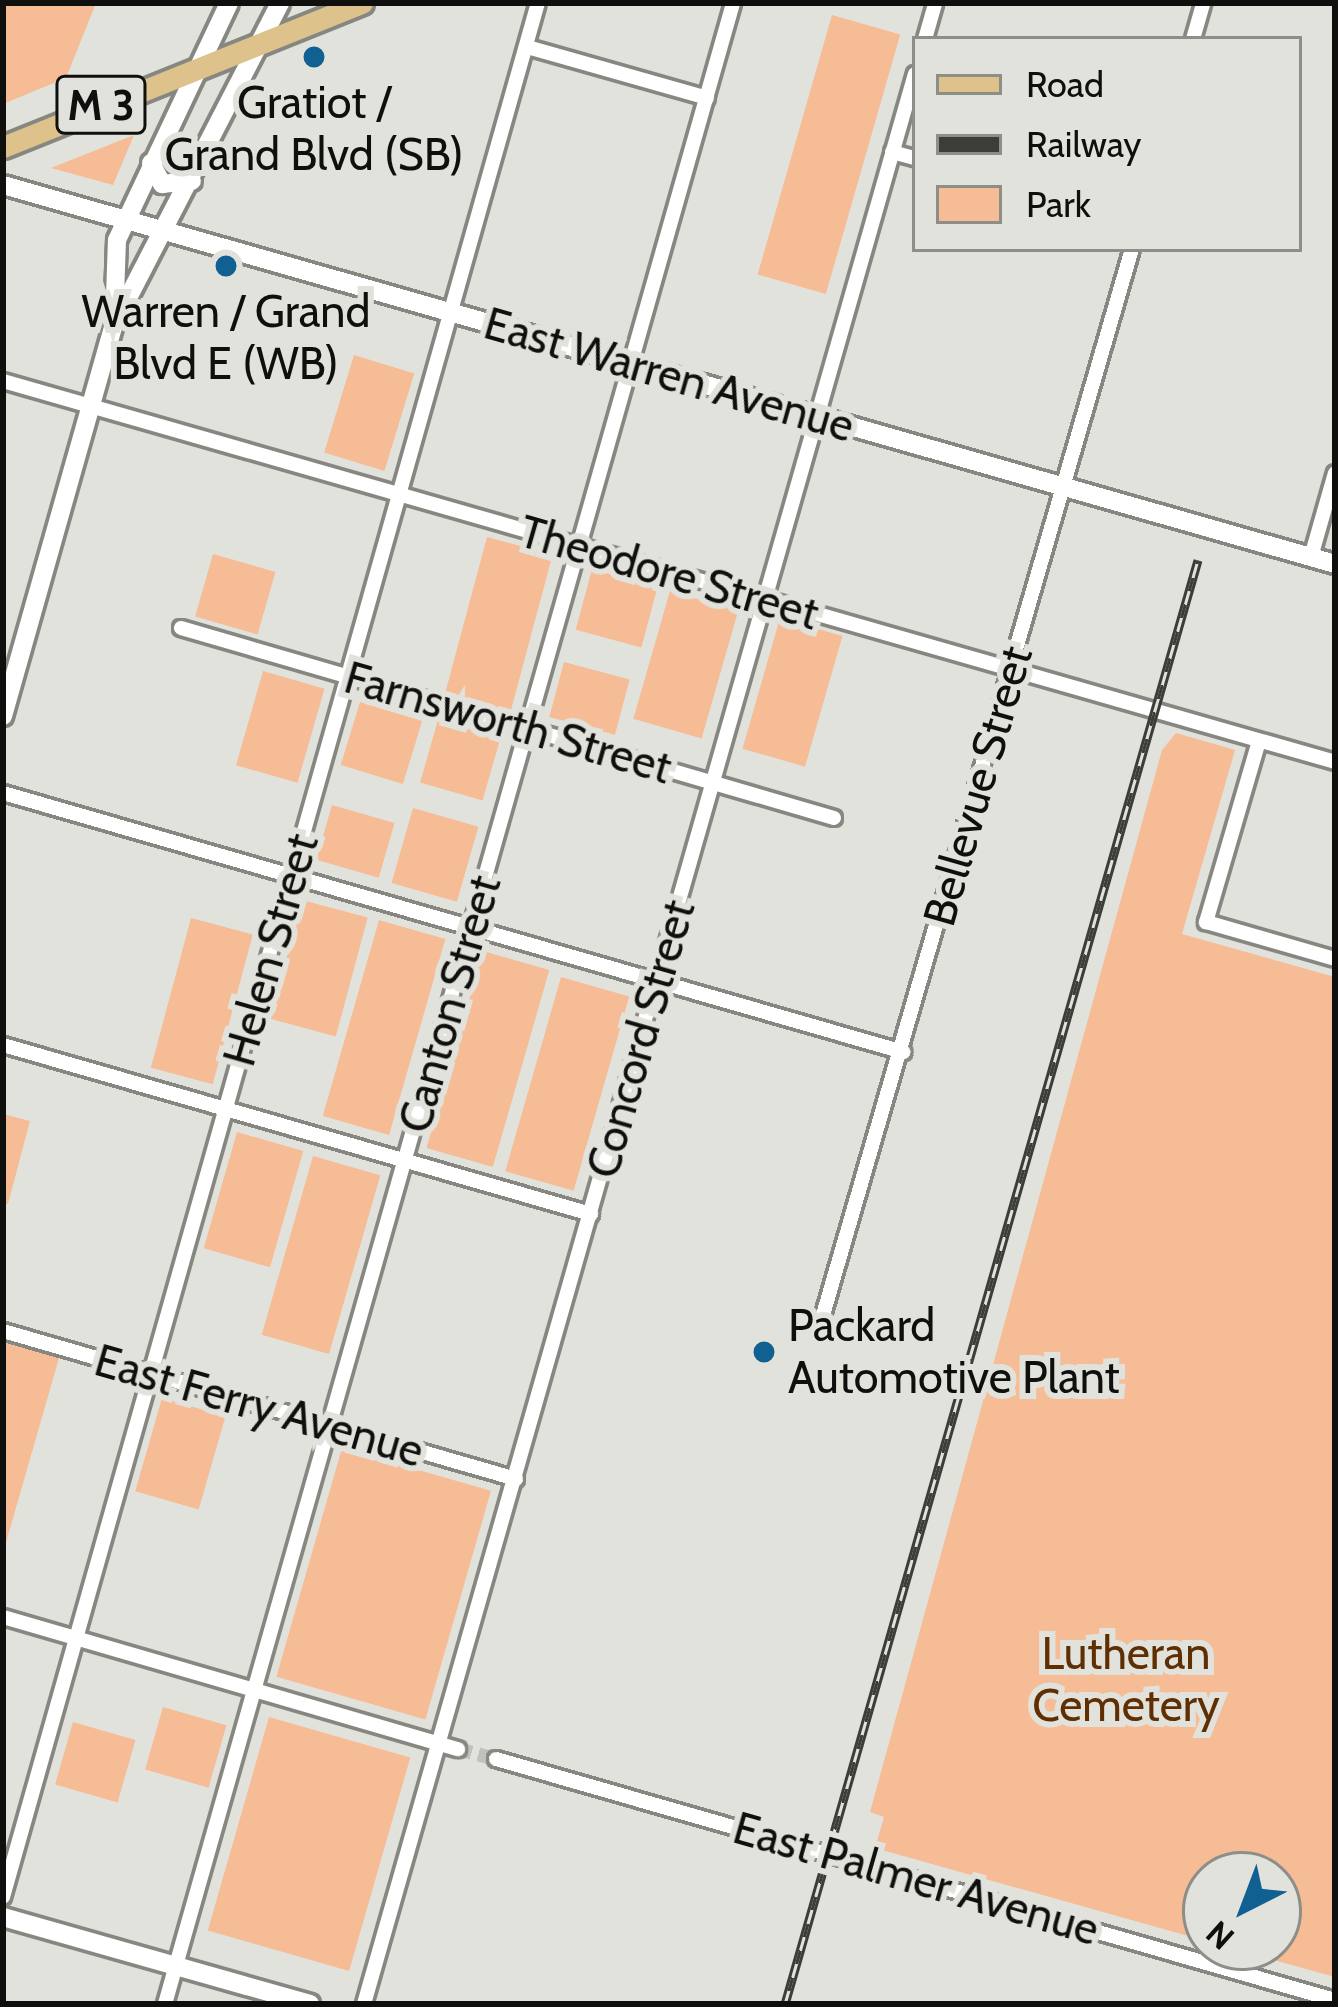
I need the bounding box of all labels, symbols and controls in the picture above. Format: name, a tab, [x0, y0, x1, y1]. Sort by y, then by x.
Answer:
legend	[912, 36, 1302, 252]
marker: Gratiot / Grand Blvd (SB)	[301, 44, 327, 70]
text: Road	[1026, 62, 1104, 106]
road number: M 3	[53, 69, 149, 141]
place label: Gratiot / Grand Blvd (SB)	[164, 76, 464, 182]
text: Railway	[1026, 122, 1141, 166]
text: Park	[1026, 182, 1091, 226]
marker: Warren / Grand Blvd E (WB)	[213, 253, 239, 279]
place label: Warren / Grand Blvd E (WB)	[82, 285, 370, 391]
street label: East Warren Avenue	[478, 296, 860, 454]
street label: Theodore Street	[513, 505, 825, 641]
street label: Bellevue Street	[912, 640, 1044, 932]
street label: Farnsworth Street	[338, 651, 678, 795]
street label: Helen Street	[212, 828, 330, 1072]
street label: Canton Street	[388, 869, 512, 1139]
street label: Concord Street	[576, 894, 706, 1184]
place label: Packard Automotive Plant	[788, 1299, 1120, 1405]
street label: East Ferry Avenue	[89, 1333, 429, 1479]
marker: Packard Automotive Plant	[751, 1339, 777, 1365]
park label: Lutheran Cemetery	[1032, 1627, 1220, 1733]
street label: East Palmer Avenue	[727, 1801, 1105, 1957]
north arrow	[1182, 1851, 1302, 1971]
text: N	[1198, 1913, 1242, 1958]

